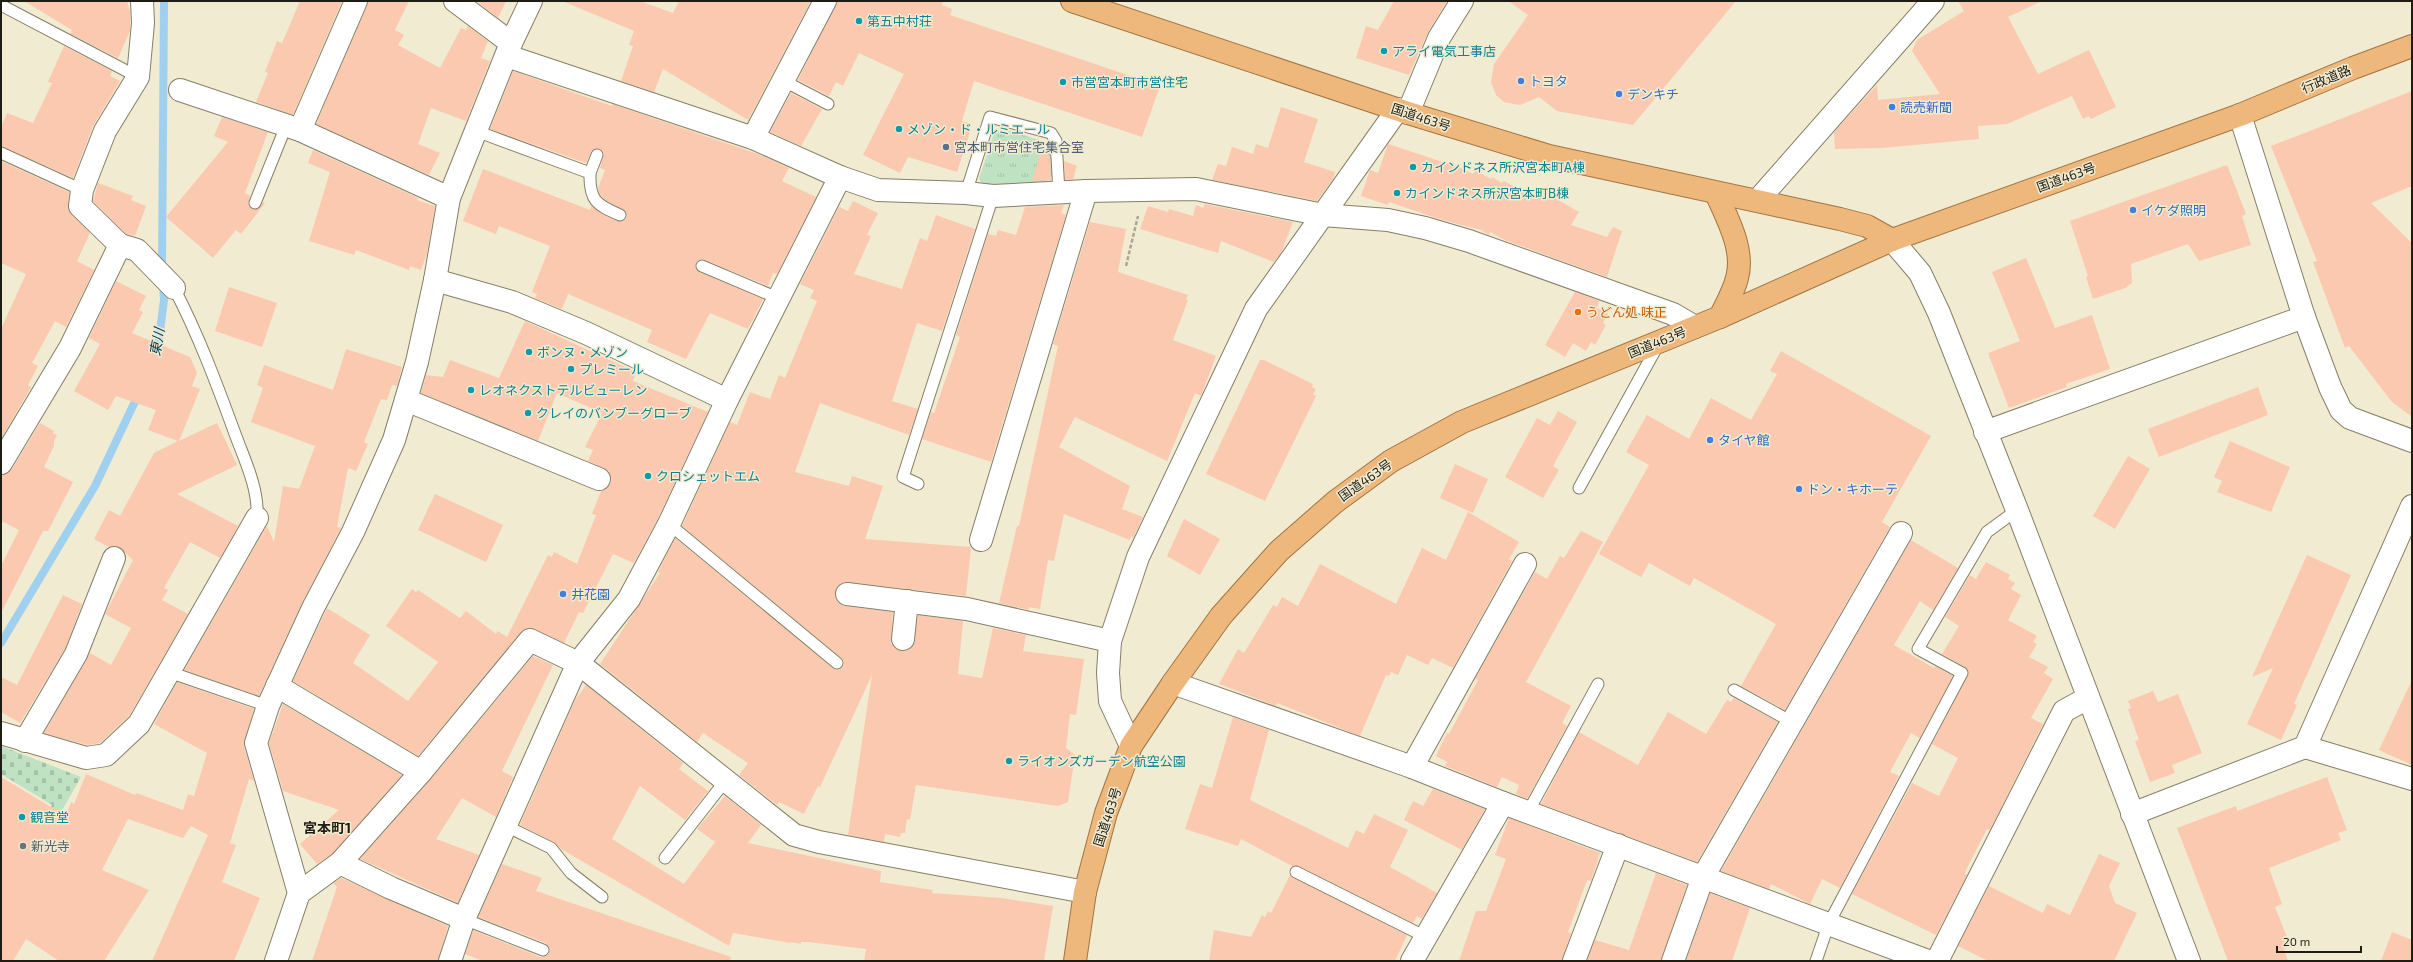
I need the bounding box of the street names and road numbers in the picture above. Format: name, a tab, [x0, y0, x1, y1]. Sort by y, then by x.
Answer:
street label: 行政道路	[2299, 61, 2353, 97]
street label: 国道463号	[1389, 100, 1453, 134]
street label: 国道463号	[2034, 159, 2098, 195]
street label: 国道463号	[1625, 323, 1689, 361]
street label: 国道463号	[1335, 456, 1395, 504]
street label: 国道463号	[1090, 785, 1124, 849]

